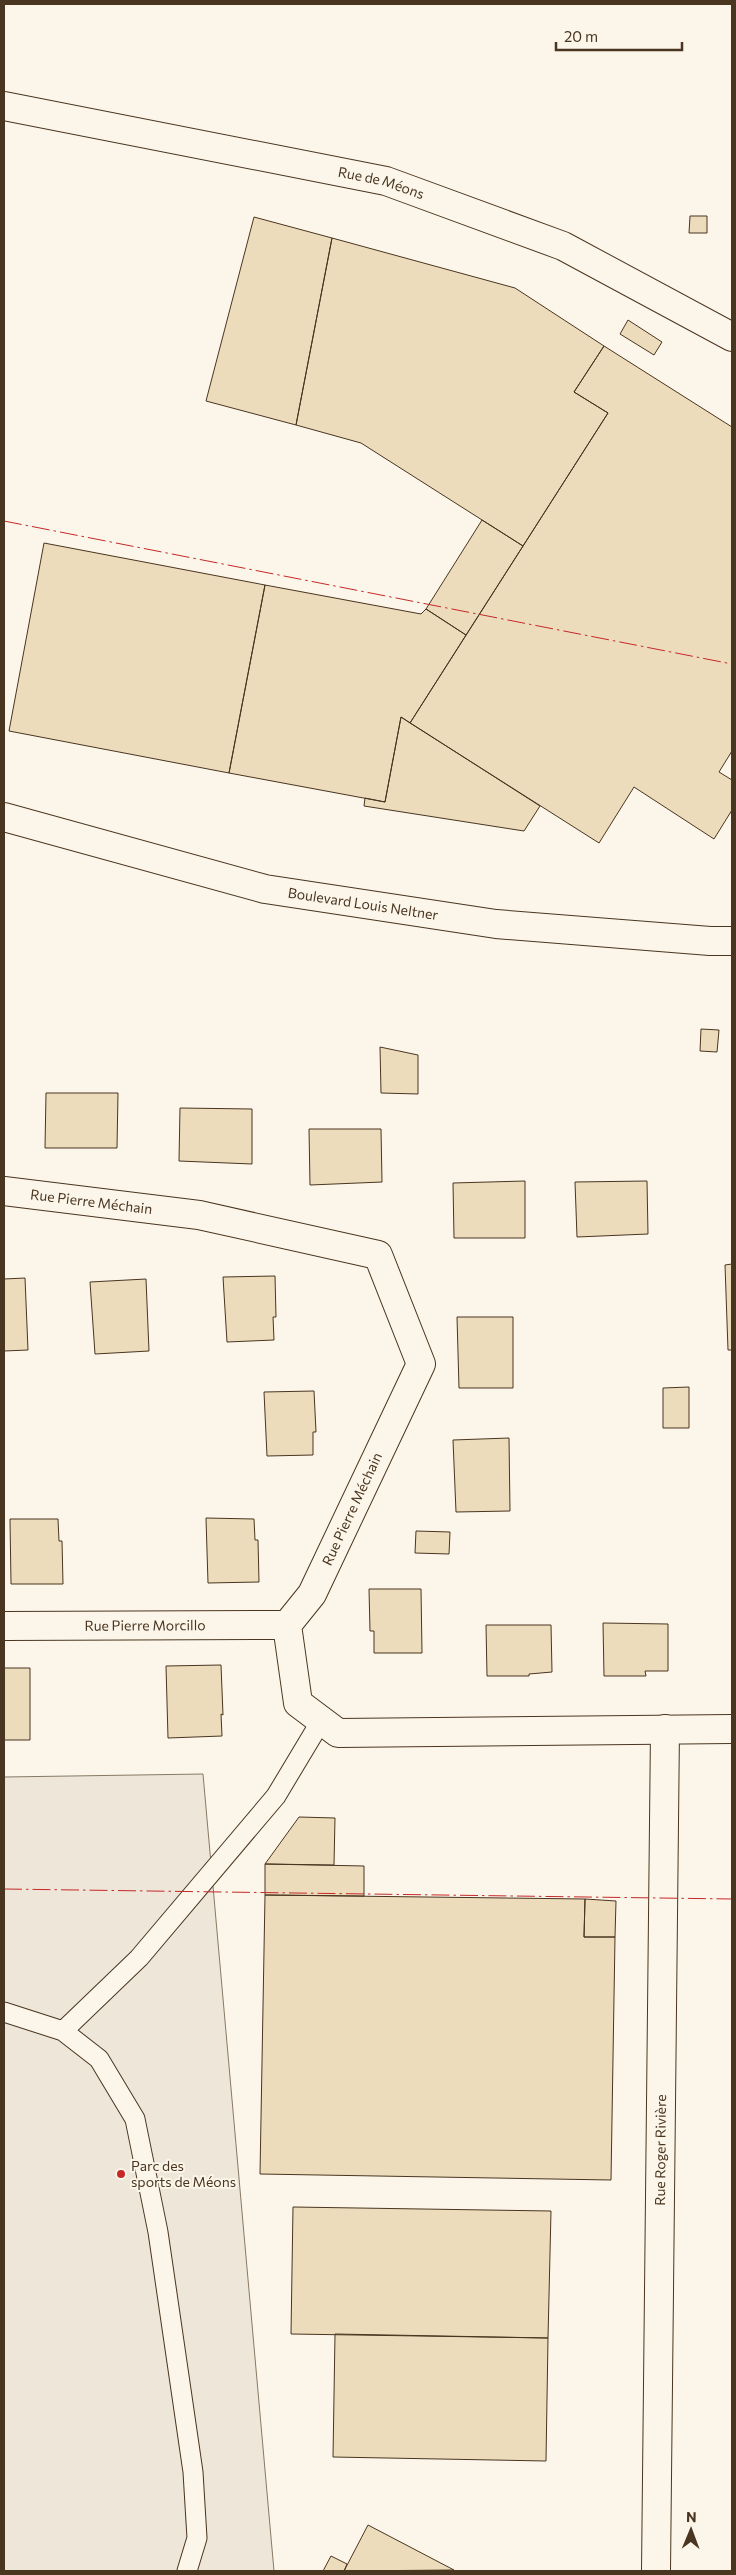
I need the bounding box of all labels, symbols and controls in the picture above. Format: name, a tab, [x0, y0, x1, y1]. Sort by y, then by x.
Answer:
scale bar	[556, 20, 682, 52]
text: 20 m	[564, 27, 598, 45]
street label: Rue de Méons	[337, 163, 427, 202]
street label: Boulevard Louis Neltner	[287, 884, 440, 923]
street label: Rue Pierre Méchain	[29, 1185, 153, 1217]
street label: Rue Pierre Méchain	[318, 1450, 385, 1568]
street label: Rue Pierre Morcillo	[84, 1616, 206, 1634]
street label: Rue Roger Rivière	[651, 2094, 669, 2206]
place label: Parc des sports de Méons	[131, 2157, 236, 2190]
marker: Parc des sports de Méons	[115, 2168, 127, 2180]
north arrow	[666, 2505, 716, 2555]
text: N	[686, 2508, 697, 2525]

